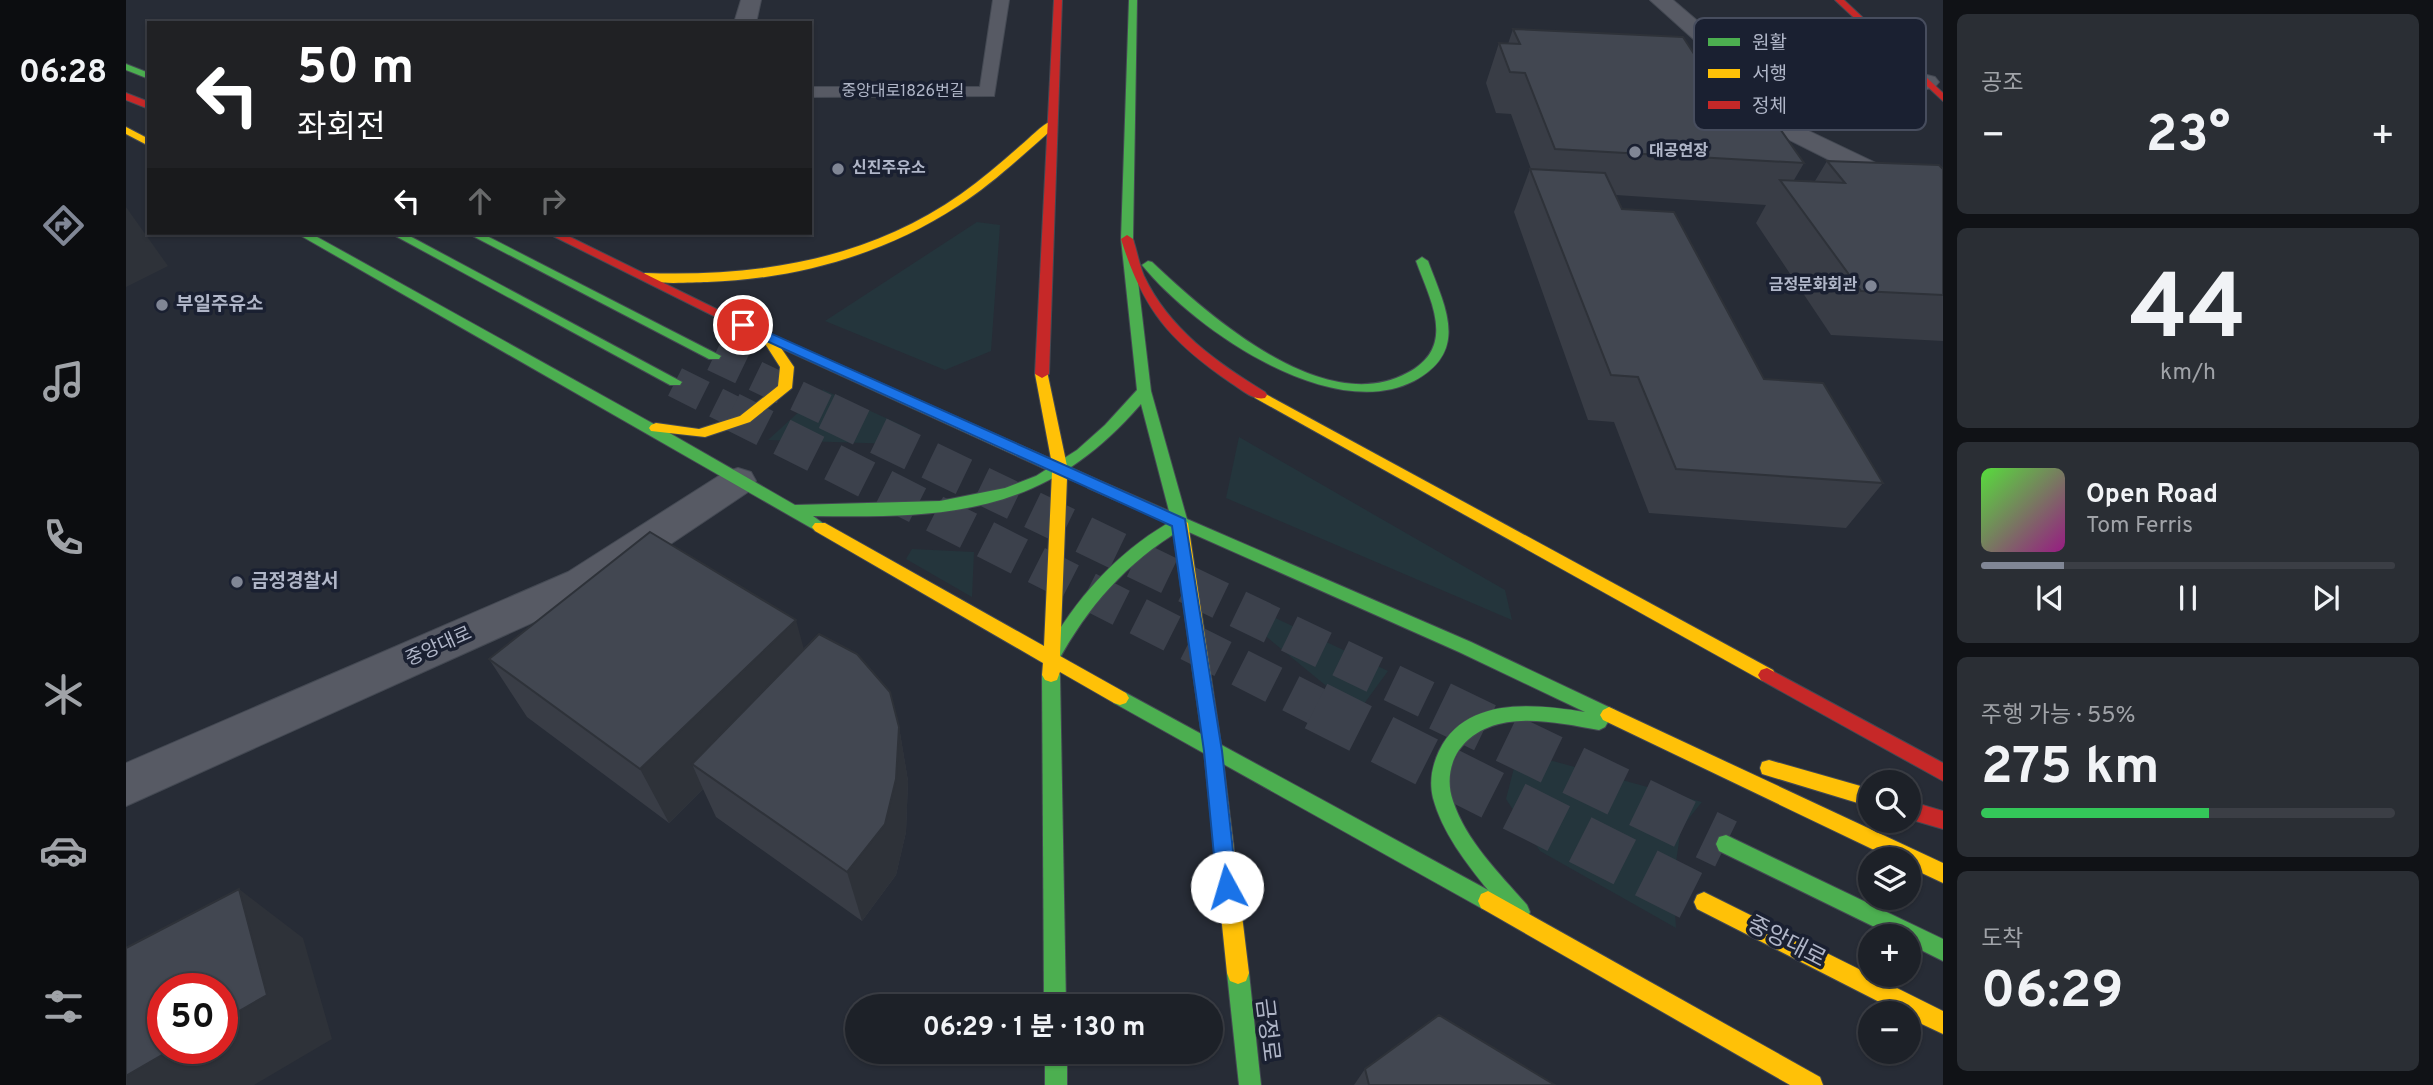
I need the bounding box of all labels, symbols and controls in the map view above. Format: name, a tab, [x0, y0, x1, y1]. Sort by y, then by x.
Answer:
legend	[1694, 18, 1926, 130]
text: 원활	[1752, 32, 1787, 56]
text: 50 m	[297, 39, 414, 101]
icon: left	[182, 49, 273, 140]
text: 06:28	[19, 54, 107, 94]
text: 서행	[1752, 63, 1787, 87]
text: 공조	[1981, 70, 2023, 99]
street label: 중앙대로1826번길	[841, 82, 965, 102]
text: 정체	[1752, 95, 1787, 119]
text: 23°	[2146, 104, 2230, 170]
text: 좌회전	[297, 109, 385, 149]
text: −	[1981, 113, 2006, 162]
text: +	[2370, 113, 2395, 162]
place label: 대공연장	[1649, 142, 1708, 162]
marker: 대공연장	[1627, 144, 1643, 160]
place label: 신진주유소	[852, 159, 926, 179]
marker: 신진주유소	[830, 161, 846, 177]
icon: left	[388, 182, 426, 220]
icon: ahead	[461, 182, 499, 220]
icon: right	[534, 182, 572, 220]
icon: directions	[39, 201, 88, 250]
text: 44	[2130, 256, 2246, 371]
place label: 금정문화회관	[1769, 276, 1857, 296]
marker: 금정문화회관	[1863, 278, 1879, 294]
place label: 부일주유소	[176, 293, 263, 317]
pin	[713, 295, 773, 355]
marker: 부일주유소	[154, 297, 170, 313]
icon: arrive	[724, 306, 762, 344]
icon: music	[39, 357, 88, 406]
text: km/h	[2160, 359, 2216, 388]
text: Open Road	[2086, 479, 2218, 512]
text: Tom Ferris	[2086, 512, 2193, 541]
icon: phone	[39, 513, 88, 562]
place label: 금정경찰서	[251, 570, 338, 594]
marker: 금정경찰서	[229, 574, 245, 590]
icon: previous	[2031, 579, 2069, 617]
icon: pause	[2169, 579, 2207, 617]
icon: next	[2307, 579, 2345, 617]
street label: 중앙대로	[402, 622, 476, 672]
icon: climate	[39, 670, 88, 719]
text: 주행 가능 · 55%	[1981, 702, 2136, 731]
text: 275 km	[1981, 736, 2160, 802]
map controls	[1858, 770, 1921, 1064]
button: search	[1858, 770, 1921, 833]
icon: car	[39, 826, 88, 875]
button: layers	[1858, 847, 1921, 910]
position arrow	[1190, 850, 1264, 924]
street label: 중앙대로	[1742, 911, 1830, 975]
button: +	[1858, 924, 1921, 987]
text: 도착	[1981, 926, 2023, 955]
text: 06:29	[1981, 960, 2124, 1026]
speed limit sign: 50	[147, 973, 238, 1064]
icon: filters	[39, 982, 88, 1031]
street label: 금정로	[1248, 997, 1284, 1063]
button: −	[1858, 1001, 1921, 1064]
text: 06:29 · 1 분 · 130 m	[923, 1012, 1145, 1045]

